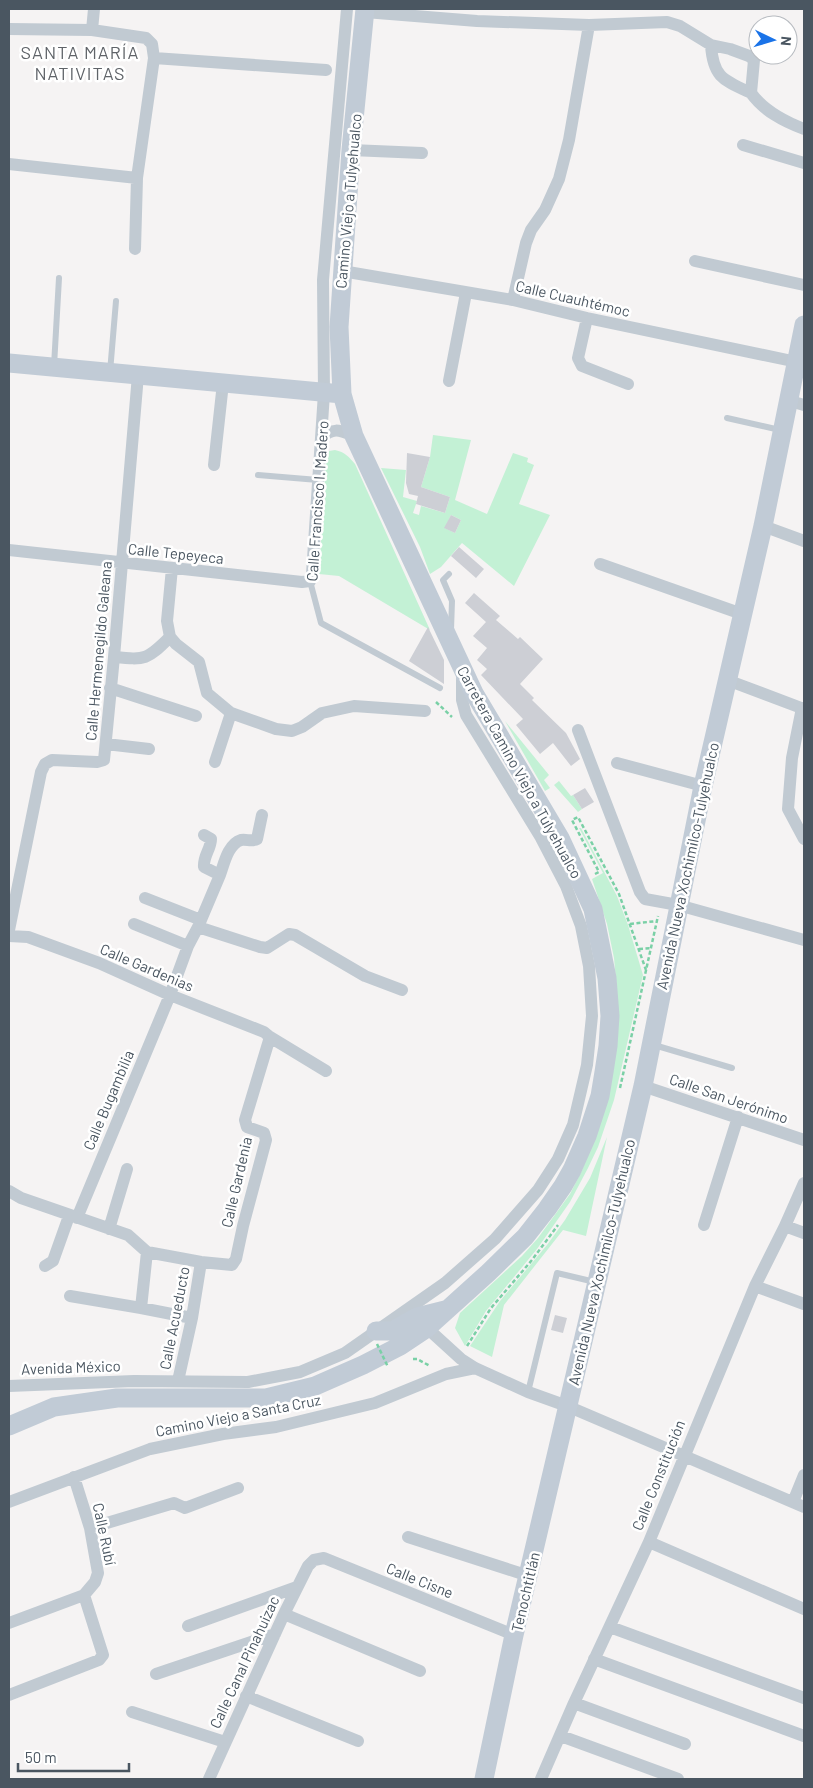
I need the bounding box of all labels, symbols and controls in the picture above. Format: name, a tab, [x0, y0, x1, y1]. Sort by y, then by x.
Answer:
north arrow	[748, 15, 798, 65]
text: N	[778, 36, 795, 47]
district label: SANTA MARÍA NATIVITAS	[21, 41, 139, 84]
street label: Camino Viejo a Tulyehualco	[331, 113, 365, 289]
street label: Calle Cuauhtémoc	[514, 276, 632, 320]
street label: Calle Francisco I. Madero	[302, 420, 332, 582]
street label: Calle Tepeyeca	[127, 539, 225, 567]
street label: Calle Hermenegildo Galeana	[81, 560, 115, 742]
street label: Carretera Camino Viejo a Tulyehualco	[454, 663, 586, 881]
street label: Avenida Nueva Xochimilco-Tulyehualco	[652, 741, 722, 991]
street label: Calle Gardenias	[98, 939, 196, 995]
street label: Calle Bugambilia	[79, 1047, 137, 1153]
street label: Calle San Jerónimo	[667, 1069, 791, 1127]
street label: Calle Gardenia	[217, 1135, 255, 1229]
street label: Avenida Nueva Xochimilco-Tulyehualco	[564, 1137, 638, 1387]
street label: Calle Acueducto	[155, 1265, 193, 1371]
street label: Avenida México	[21, 1356, 121, 1378]
street label: Camino Viejo a Santa Cruz	[154, 1390, 323, 1440]
street label: Calle Constitución	[628, 1417, 688, 1533]
street label: Calle Rubí	[90, 1501, 120, 1567]
street label: Tenochtitlán	[507, 1550, 543, 1634]
street label: Calle Cisne	[384, 1558, 456, 1602]
street label: Calle Canal Pinahuizac	[205, 1593, 283, 1731]
scale bar	[18, 1740, 129, 1772]
text: 50 m	[25, 1748, 57, 1766]

